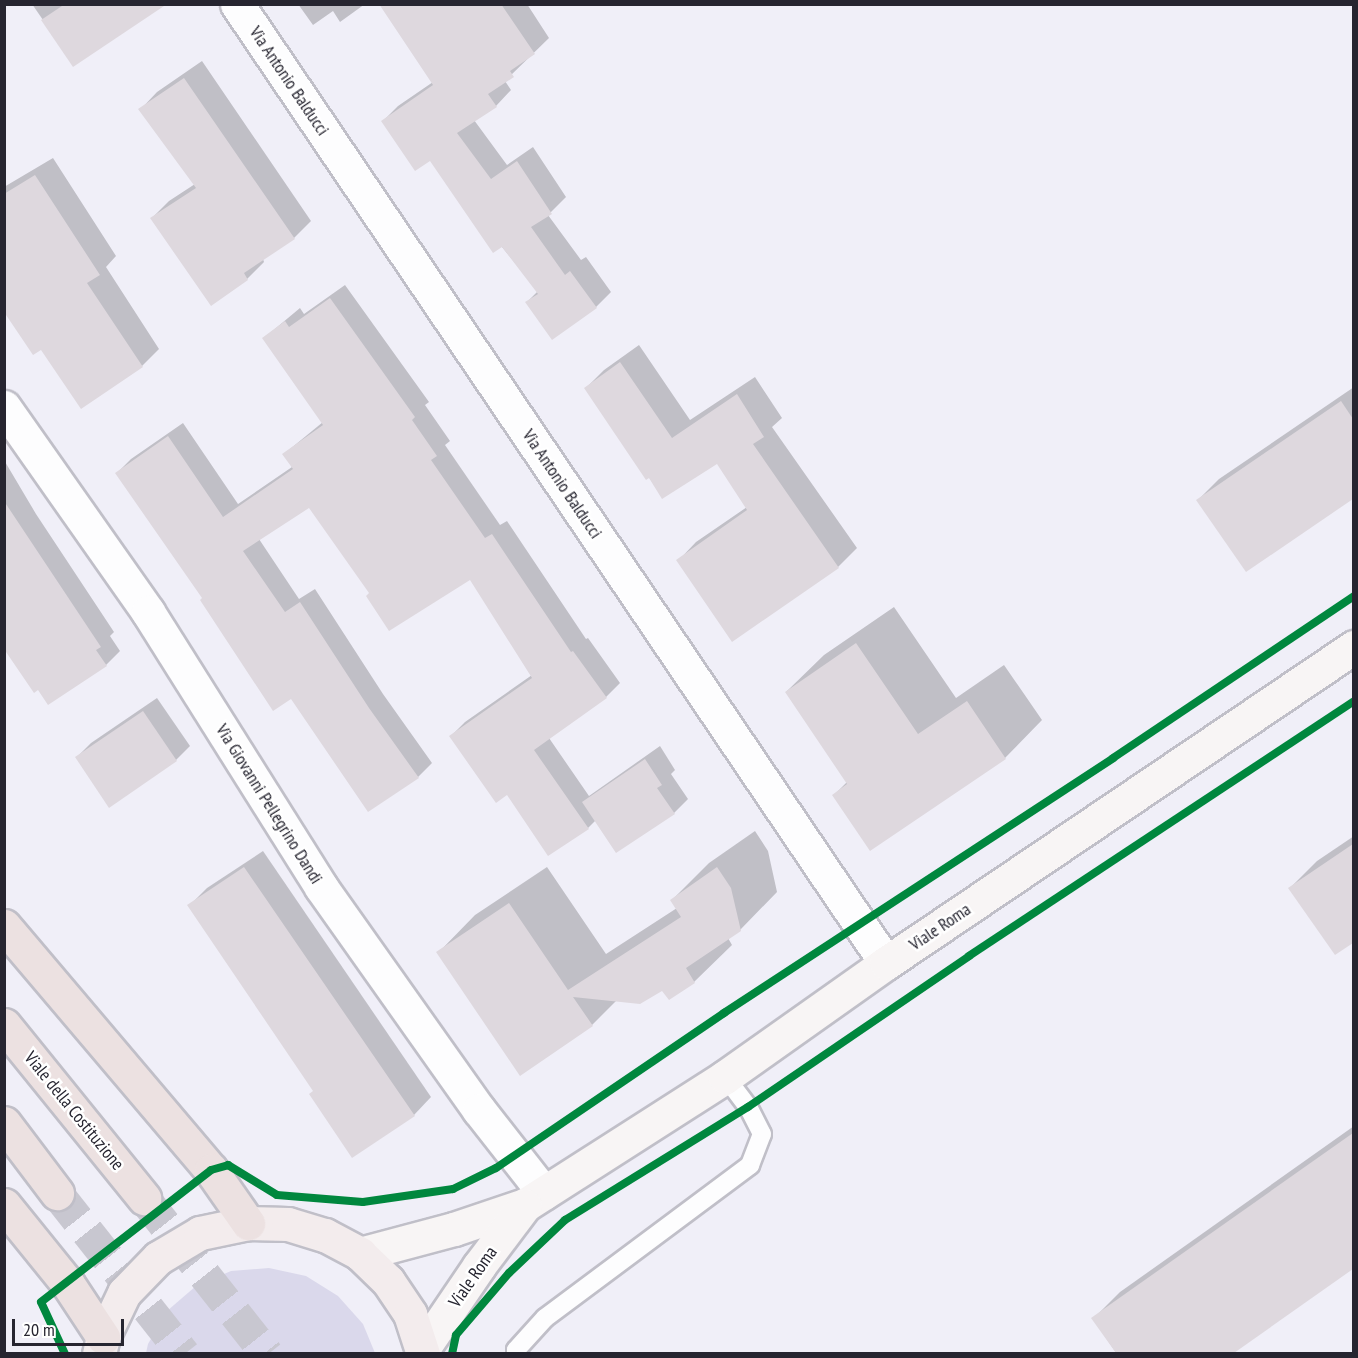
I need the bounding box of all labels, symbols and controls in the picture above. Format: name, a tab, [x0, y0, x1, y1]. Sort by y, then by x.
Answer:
street label: Via Antonio Balducci	[244, 22, 334, 140]
street label: Via Antonio Balducci	[517, 425, 607, 543]
street label: Via Giovanni Pellegrino Dandi	[211, 720, 327, 888]
street label: Viale Roma	[905, 899, 975, 955]
street label: Viale della Costituzione	[20, 1047, 128, 1175]
street label: Viale Roma	[444, 1242, 502, 1312]
scale bar	[15, 1307, 128, 1345]
text: 20 m	[23, 1318, 55, 1341]

